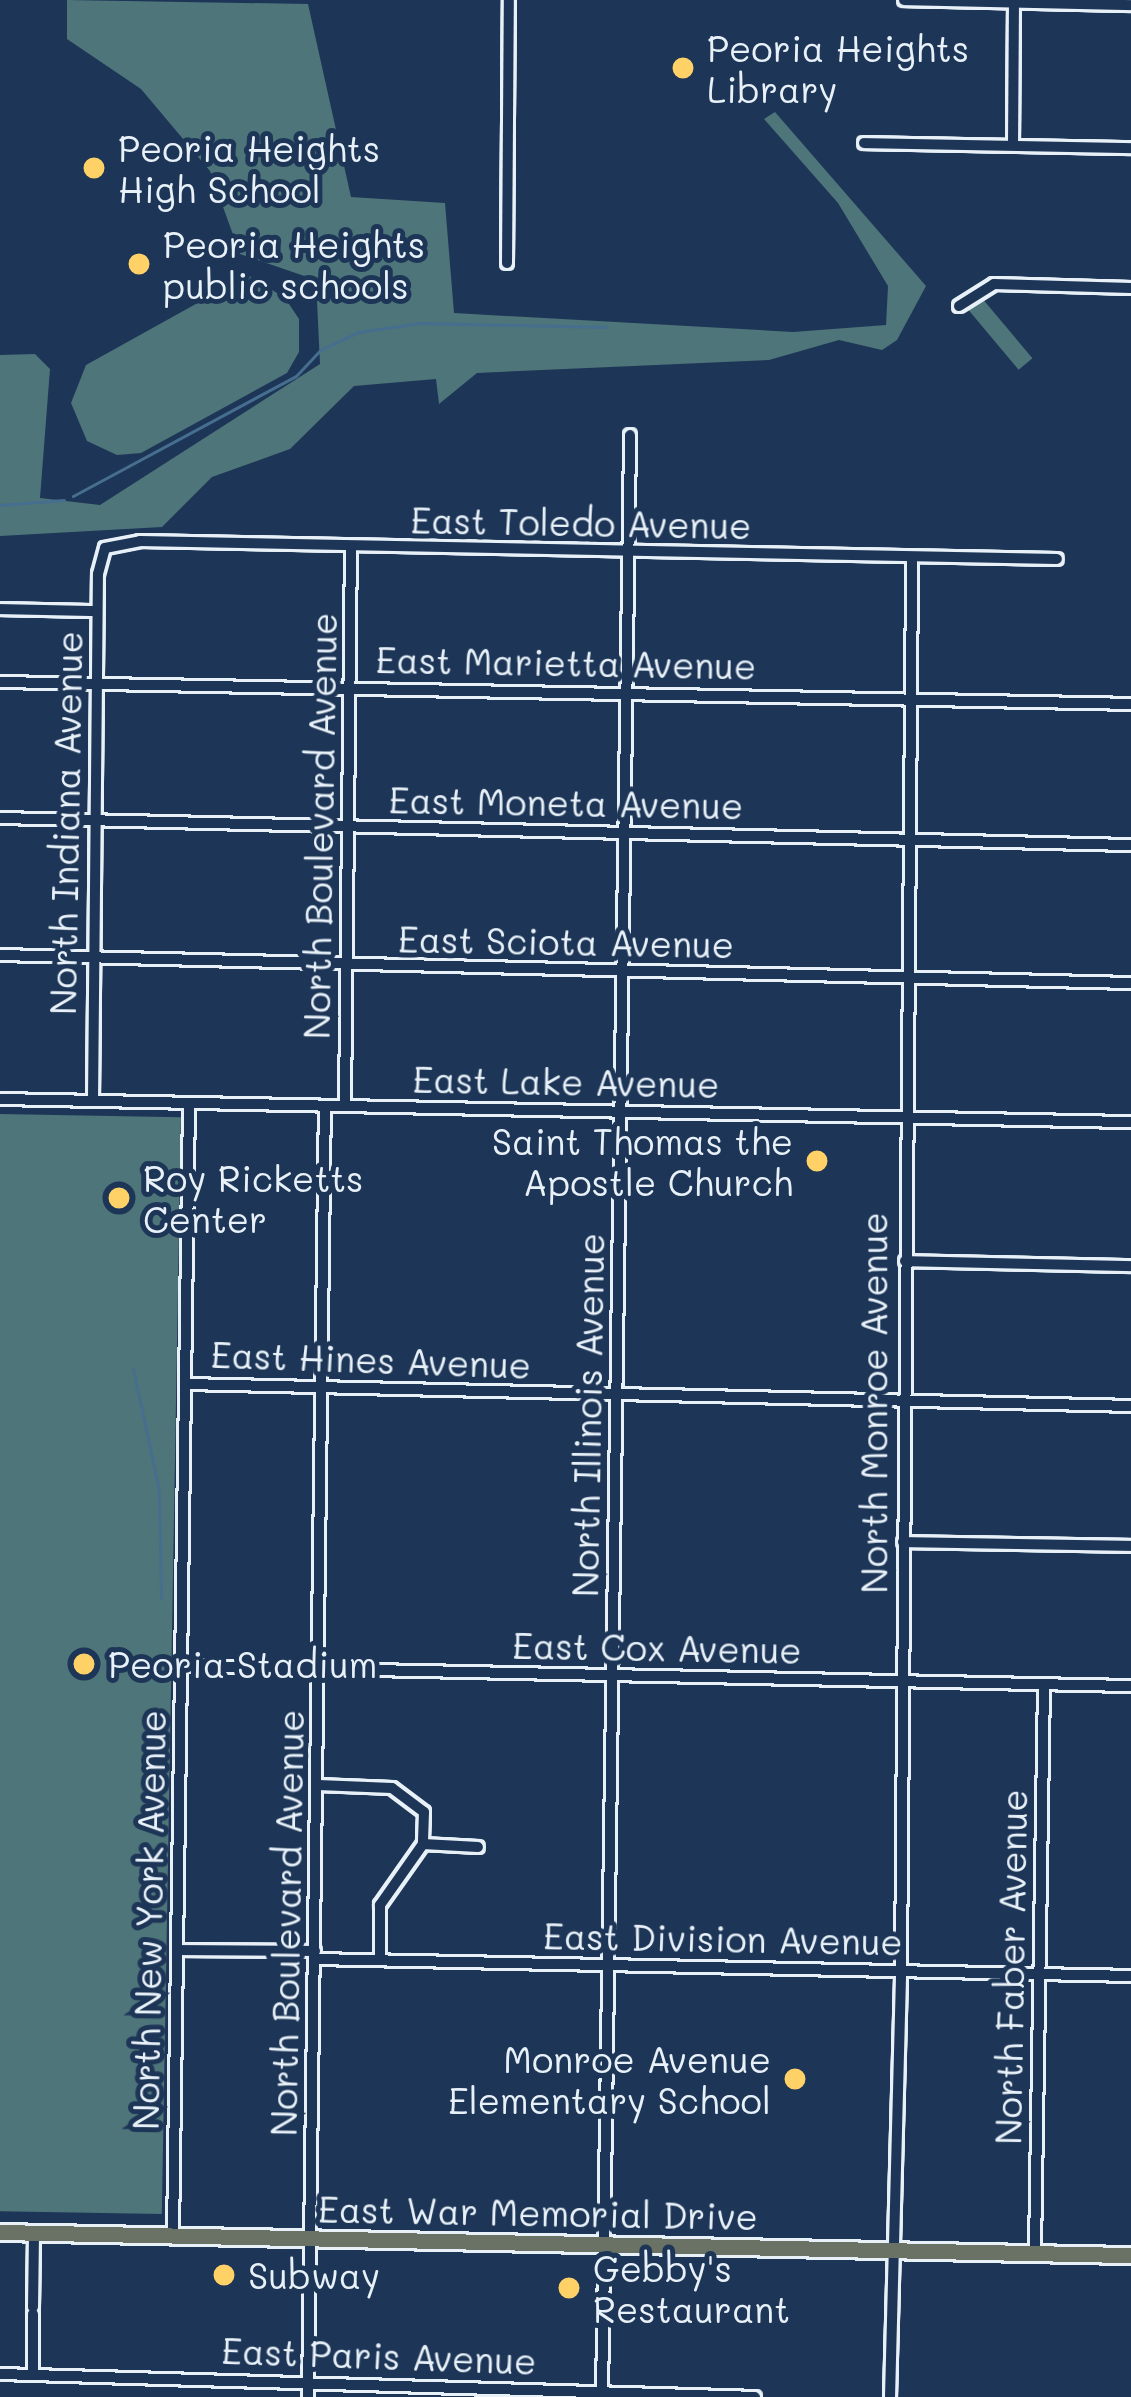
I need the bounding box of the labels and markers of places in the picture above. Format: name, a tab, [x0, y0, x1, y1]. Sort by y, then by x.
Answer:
place label: Peoria Heights Library	[707, 25, 969, 110]
marker: Peoria Heights Library	[670, 55, 696, 81]
place label: Peoria Heights High School	[118, 125, 380, 210]
marker: Peoria Heights High School	[81, 155, 107, 181]
place label: Peoria Heights public schools	[163, 221, 425, 306]
marker: Peoria Heights public schools	[126, 251, 152, 277]
place label: Saint Thomas the Apostle Church	[492, 1118, 793, 1203]
marker: Saint Thomas the Apostle Church	[804, 1148, 830, 1174]
place label: Roy Ricketts Center	[143, 1155, 364, 1240]
marker: Roy Ricketts Center	[106, 1185, 132, 1211]
place label: Peoria Stadium	[108, 1642, 377, 1686]
marker: Peoria Stadium	[71, 1651, 97, 1677]
place label: Monroe Avenue Elementary School	[448, 2036, 771, 2121]
marker: Monroe Avenue Elementary School	[782, 2066, 808, 2092]
place label: Gebby's Restaurant	[593, 2245, 790, 2330]
place label: Subway	[248, 2253, 380, 2297]
marker: Subway	[211, 2262, 237, 2288]
marker: Gebby's Restaurant	[556, 2275, 582, 2301]

